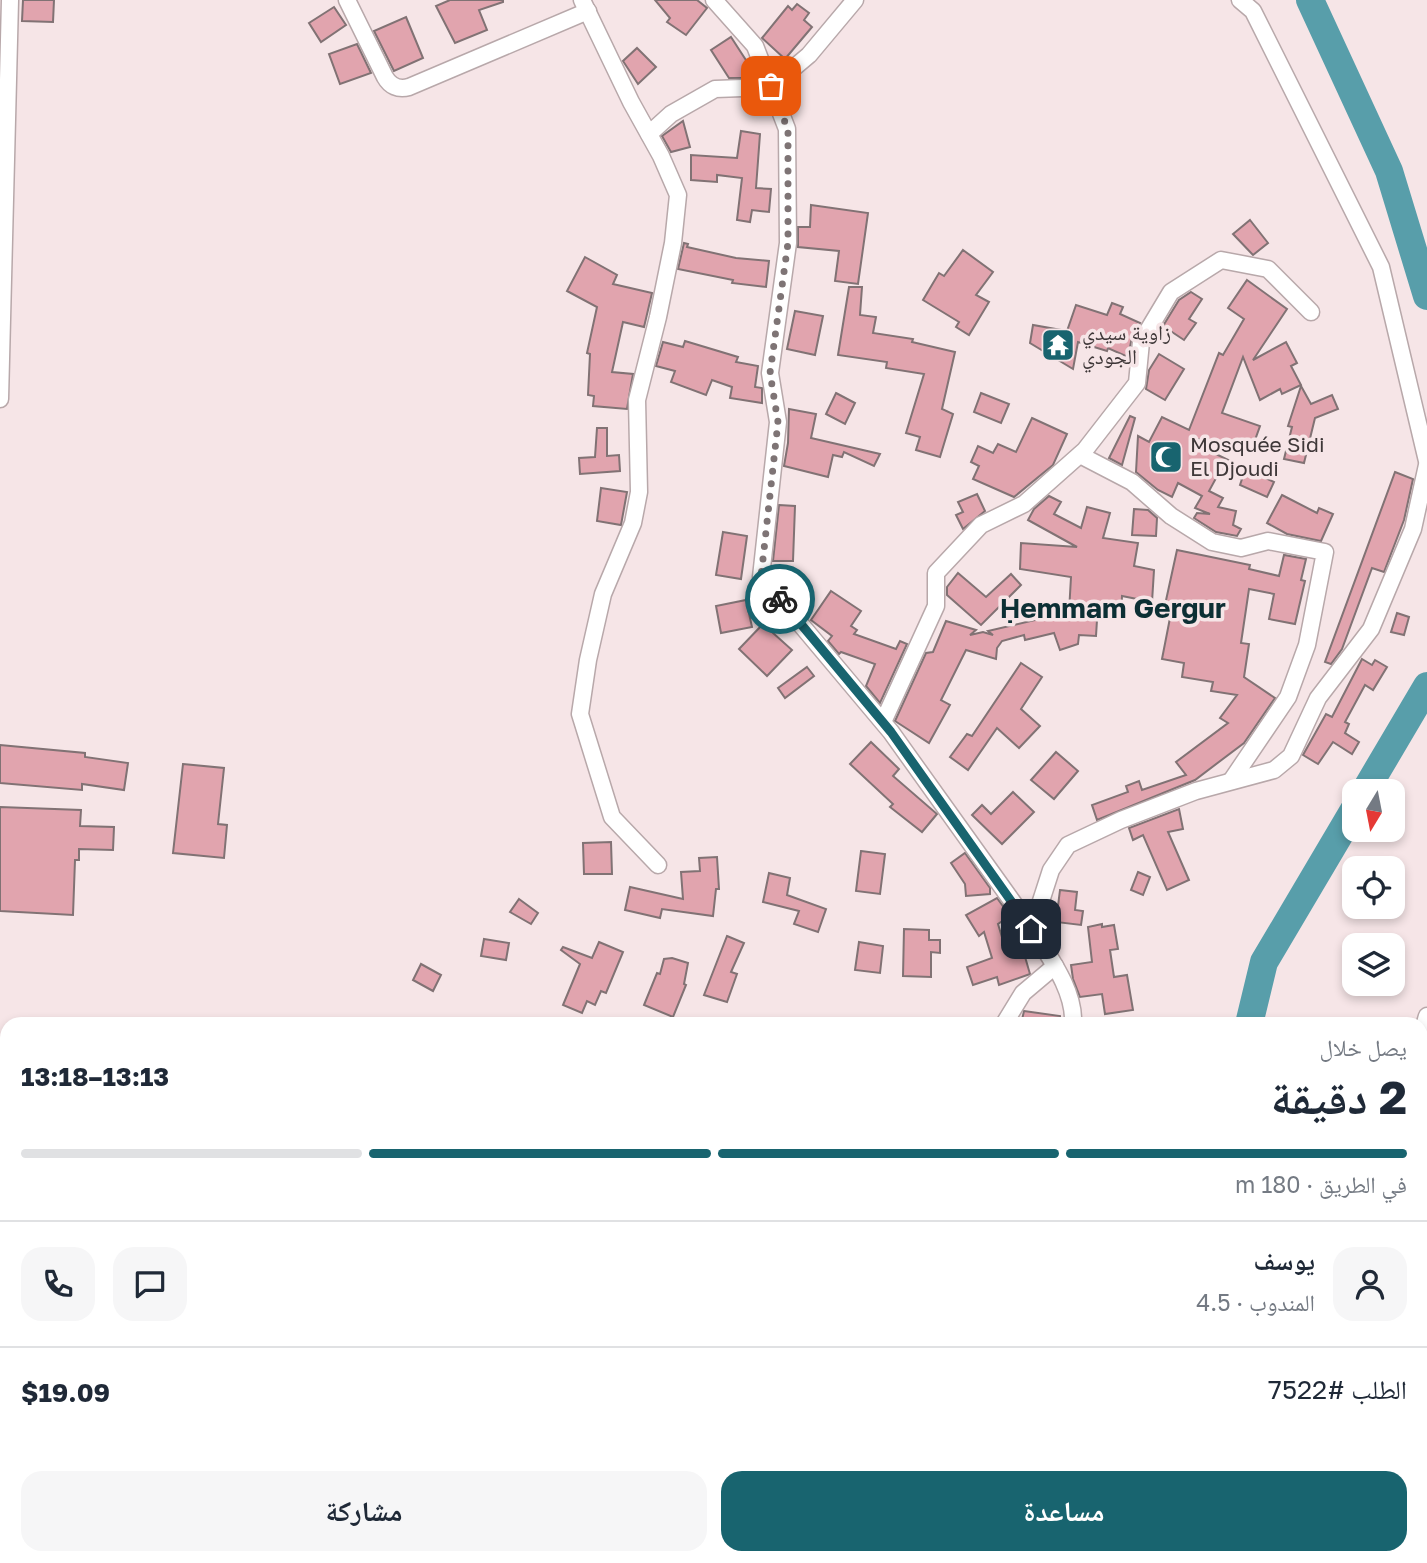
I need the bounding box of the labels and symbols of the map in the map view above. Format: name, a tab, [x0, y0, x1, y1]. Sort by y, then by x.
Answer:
pin	[741, 56, 801, 116]
place label: زاوية سيدي الجودي	[1082, 319, 1171, 373]
temple icon: زاوية سيدي الجودي	[1039, 326, 1077, 364]
place label: Mosquée Sidi El Djoudi	[1190, 431, 1325, 481]
mosque icon: Mosquée Sidi El Djoudi	[1147, 438, 1185, 476]
courier	[745, 564, 815, 634]
district label: Ḥemmam Gergur	[1000, 591, 1226, 624]
north arrow	[1342, 779, 1405, 842]
pin	[1001, 899, 1061, 959]

